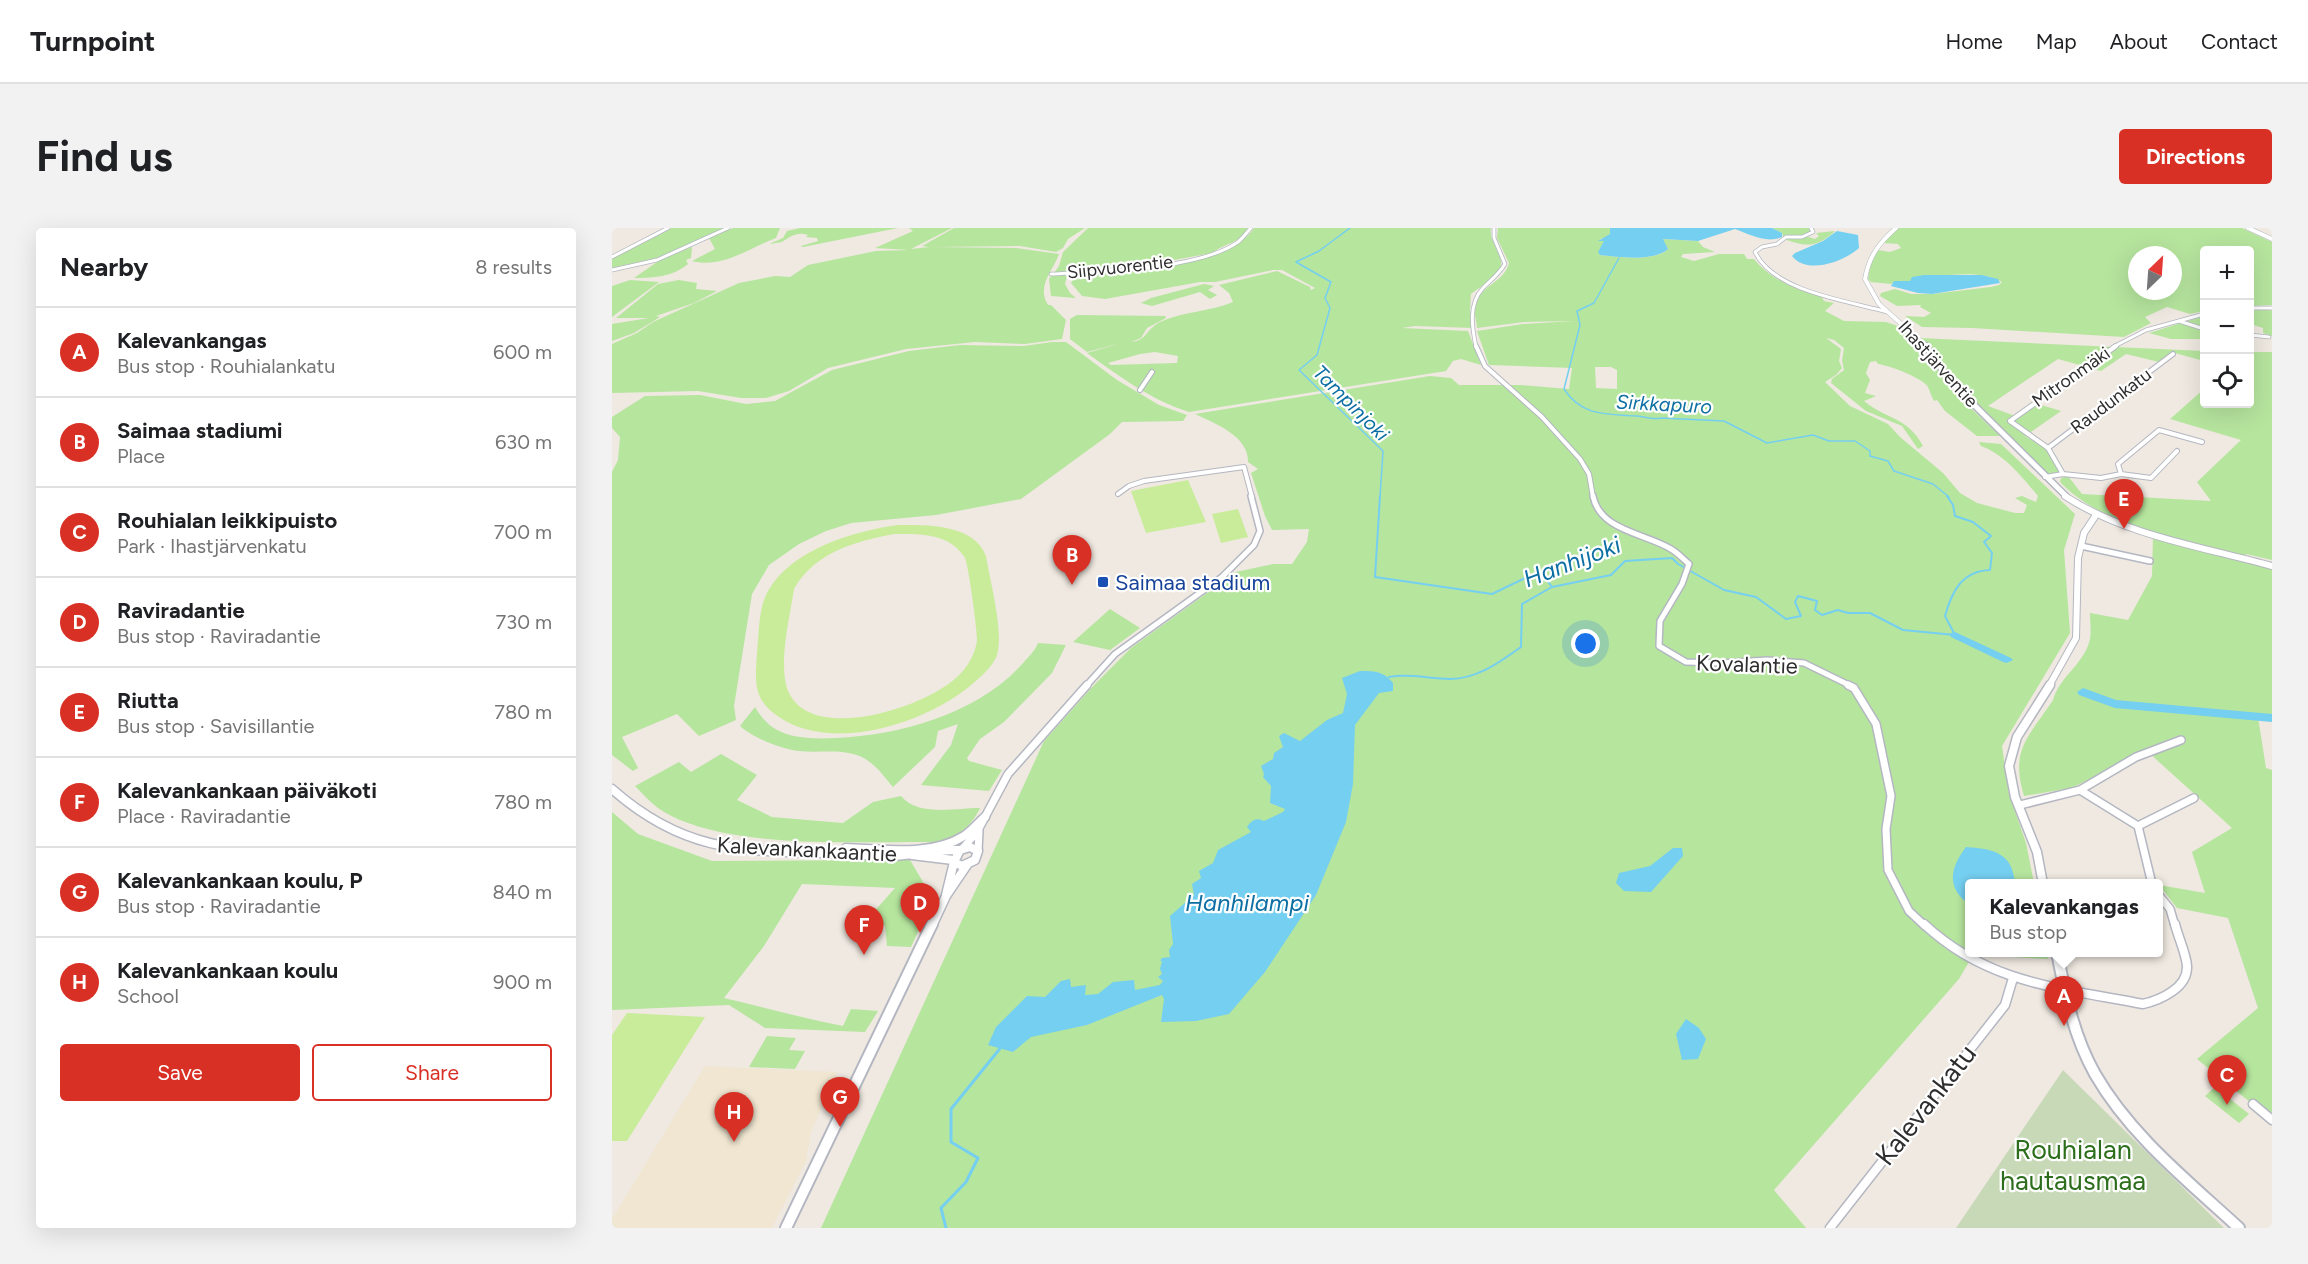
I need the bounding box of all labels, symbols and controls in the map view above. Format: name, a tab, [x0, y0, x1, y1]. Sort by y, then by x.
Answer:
text: Turnpoint	[30, 24, 155, 58]
text: Home	[1946, 29, 2003, 54]
text: Map	[2036, 29, 2077, 54]
text: About	[2110, 29, 2168, 54]
text: Contact	[2201, 29, 2278, 54]
button: Directions	[2119, 129, 2272, 184]
text: Find us	[36, 131, 173, 182]
north arrow	[2128, 246, 2182, 300]
map controls	[2200, 246, 2254, 408]
button: +	[2200, 246, 2254, 300]
street label: Siipvuorentie	[1066, 250, 1174, 284]
text: Nearby	[60, 251, 148, 283]
text: 8 results	[475, 255, 552, 279]
button: −	[2200, 300, 2254, 354]
street label: Ihastjärventie	[1893, 316, 1983, 412]
text: Kalevankangas	[117, 327, 267, 354]
text: A	[72, 340, 87, 364]
text: 600 m	[493, 340, 552, 364]
street label: Mitronmäki	[2028, 342, 2114, 412]
text: Bus stop · Rouhialankatu	[117, 354, 335, 378]
button: locate	[2200, 354, 2254, 408]
water label: Tampinjoki	[1308, 360, 1394, 446]
street label: Raudunkatu	[2066, 363, 2156, 439]
water label: Sirkkapuro	[1615, 390, 1713, 419]
text: Saimaa stadiumi	[117, 417, 283, 444]
text: B	[73, 430, 86, 454]
text: 630 m	[495, 430, 552, 454]
text: Place	[117, 444, 165, 468]
pin: E	[2104, 480, 2144, 529]
text: Rouhialan leikkipuisto	[117, 507, 337, 534]
text: C	[72, 520, 87, 544]
text: 700 m	[494, 520, 552, 544]
water label: Hanhijoki	[1519, 530, 1625, 593]
text: Park · Ihastjärvenkatu	[117, 534, 307, 558]
pin: B	[1052, 536, 1092, 585]
place label: Saimaa stadium	[1115, 569, 1270, 596]
marker: Saimaa stadium	[1096, 575, 1110, 589]
text: Raviradantie	[117, 597, 245, 624]
text: D	[73, 610, 87, 634]
text: 730 m	[496, 610, 552, 634]
text: Bus stop · Raviradantie	[117, 624, 321, 648]
your location	[1571, 629, 1600, 658]
street label: Kovalantie	[1696, 649, 1798, 680]
text: Riutta	[117, 687, 179, 714]
text: E	[74, 700, 85, 724]
text: 780 m	[494, 700, 552, 724]
text: Bus stop · Savisillantie	[117, 714, 314, 738]
text: Kalevankankaan päiväkoti	[117, 777, 377, 804]
text: F	[74, 790, 85, 814]
text: 780 m	[494, 790, 552, 814]
text: Place · Raviradantie	[117, 804, 291, 828]
street label: Kalevankankaantie	[716, 831, 898, 868]
text: Kalevankankaan koulu, P	[117, 867, 362, 894]
popup	[1965, 879, 2163, 957]
text: G	[72, 880, 87, 904]
text: 840 m	[493, 880, 552, 904]
pin: D	[900, 884, 940, 933]
water label: Hanhilampi	[1185, 888, 1309, 917]
text: Kalevankangas	[1989, 893, 2139, 920]
text: Bus stop · Raviradantie	[117, 894, 321, 918]
pin: F	[844, 906, 884, 955]
text: Bus stop	[1989, 920, 2067, 944]
text: Kalevankankaan koulu	[117, 957, 338, 984]
text: H	[72, 970, 87, 994]
text: 900 m	[493, 970, 552, 994]
pin: A	[2044, 976, 2084, 1026]
text: School	[117, 984, 179, 1008]
street label: Kalevankatu	[1868, 1038, 1983, 1172]
button: Save	[60, 1044, 300, 1101]
button: Share	[312, 1044, 552, 1101]
pin: C	[2208, 1056, 2246, 1105]
pin: G	[820, 1078, 860, 1127]
pin: H	[714, 1092, 754, 1142]
park label: Rouhialan hautausmaa	[2000, 1133, 2146, 1197]

